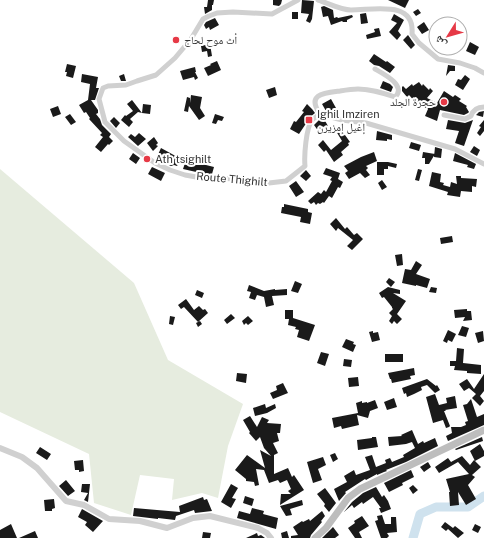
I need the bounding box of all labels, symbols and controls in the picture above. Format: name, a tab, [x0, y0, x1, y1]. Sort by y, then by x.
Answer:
north arrow	[428, 16, 468, 56]
text: ش	[432, 32, 450, 50]
place label: أث موح لحاج	[184, 33, 237, 47]
marker: أث موح لحاج	[171, 35, 181, 45]
place label: حجرة الجلد	[390, 96, 436, 108]
marker: حجرة الجلد	[439, 97, 449, 107]
place label: Ighil Imziren إغيل إمزيرن	[317, 108, 380, 135]
marker: Ighil Imziren إغيل إمزيرن	[304, 115, 314, 125]
place label: Ath tsighilt	[155, 153, 211, 165]
marker: Ath tsighilt	[142, 154, 152, 164]
street label: Route Thighilt	[196, 170, 268, 188]

